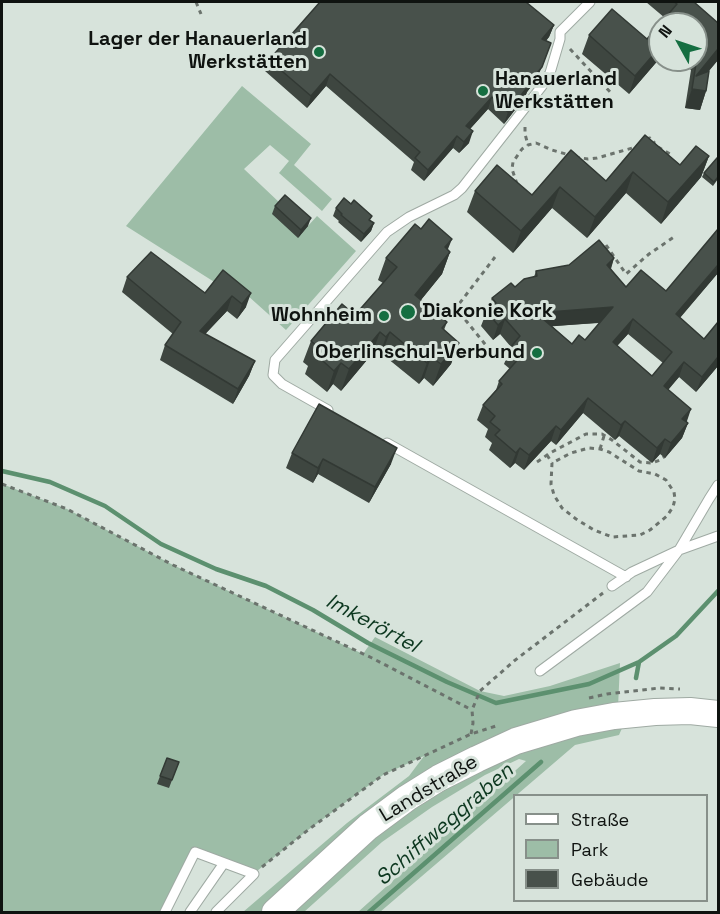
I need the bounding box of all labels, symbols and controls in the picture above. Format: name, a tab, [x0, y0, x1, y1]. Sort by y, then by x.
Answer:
north arrow	[648, 12, 708, 72]
text: N	[654, 21, 677, 42]
place label: Lager der Hanauerland Werkstätten	[88, 28, 307, 75]
marker: Lager der Hanauerland Werkstätten	[312, 45, 326, 59]
place label: Hanauerland Werkstätten	[495, 68, 617, 115]
marker: Hanauerland Werkstätten	[476, 84, 490, 98]
place label: Diakonie Kork	[422, 300, 553, 324]
marker: Diakonie Kork	[399, 303, 417, 321]
place label: Wohnheim	[271, 304, 372, 328]
marker: Wohnheim	[377, 309, 391, 323]
place label: Oberlinschul-Verbund	[315, 341, 525, 365]
marker: Oberlinschul-Verbund	[530, 346, 544, 360]
water label: Imkerörtel	[321, 589, 423, 659]
street label: Landstraße	[376, 750, 482, 828]
water label: Schiffweggraben	[371, 758, 519, 892]
legend	[513, 794, 708, 902]
text: Straße	[571, 808, 629, 831]
text: Park	[571, 838, 608, 861]
text: Gebäude	[571, 868, 649, 891]

